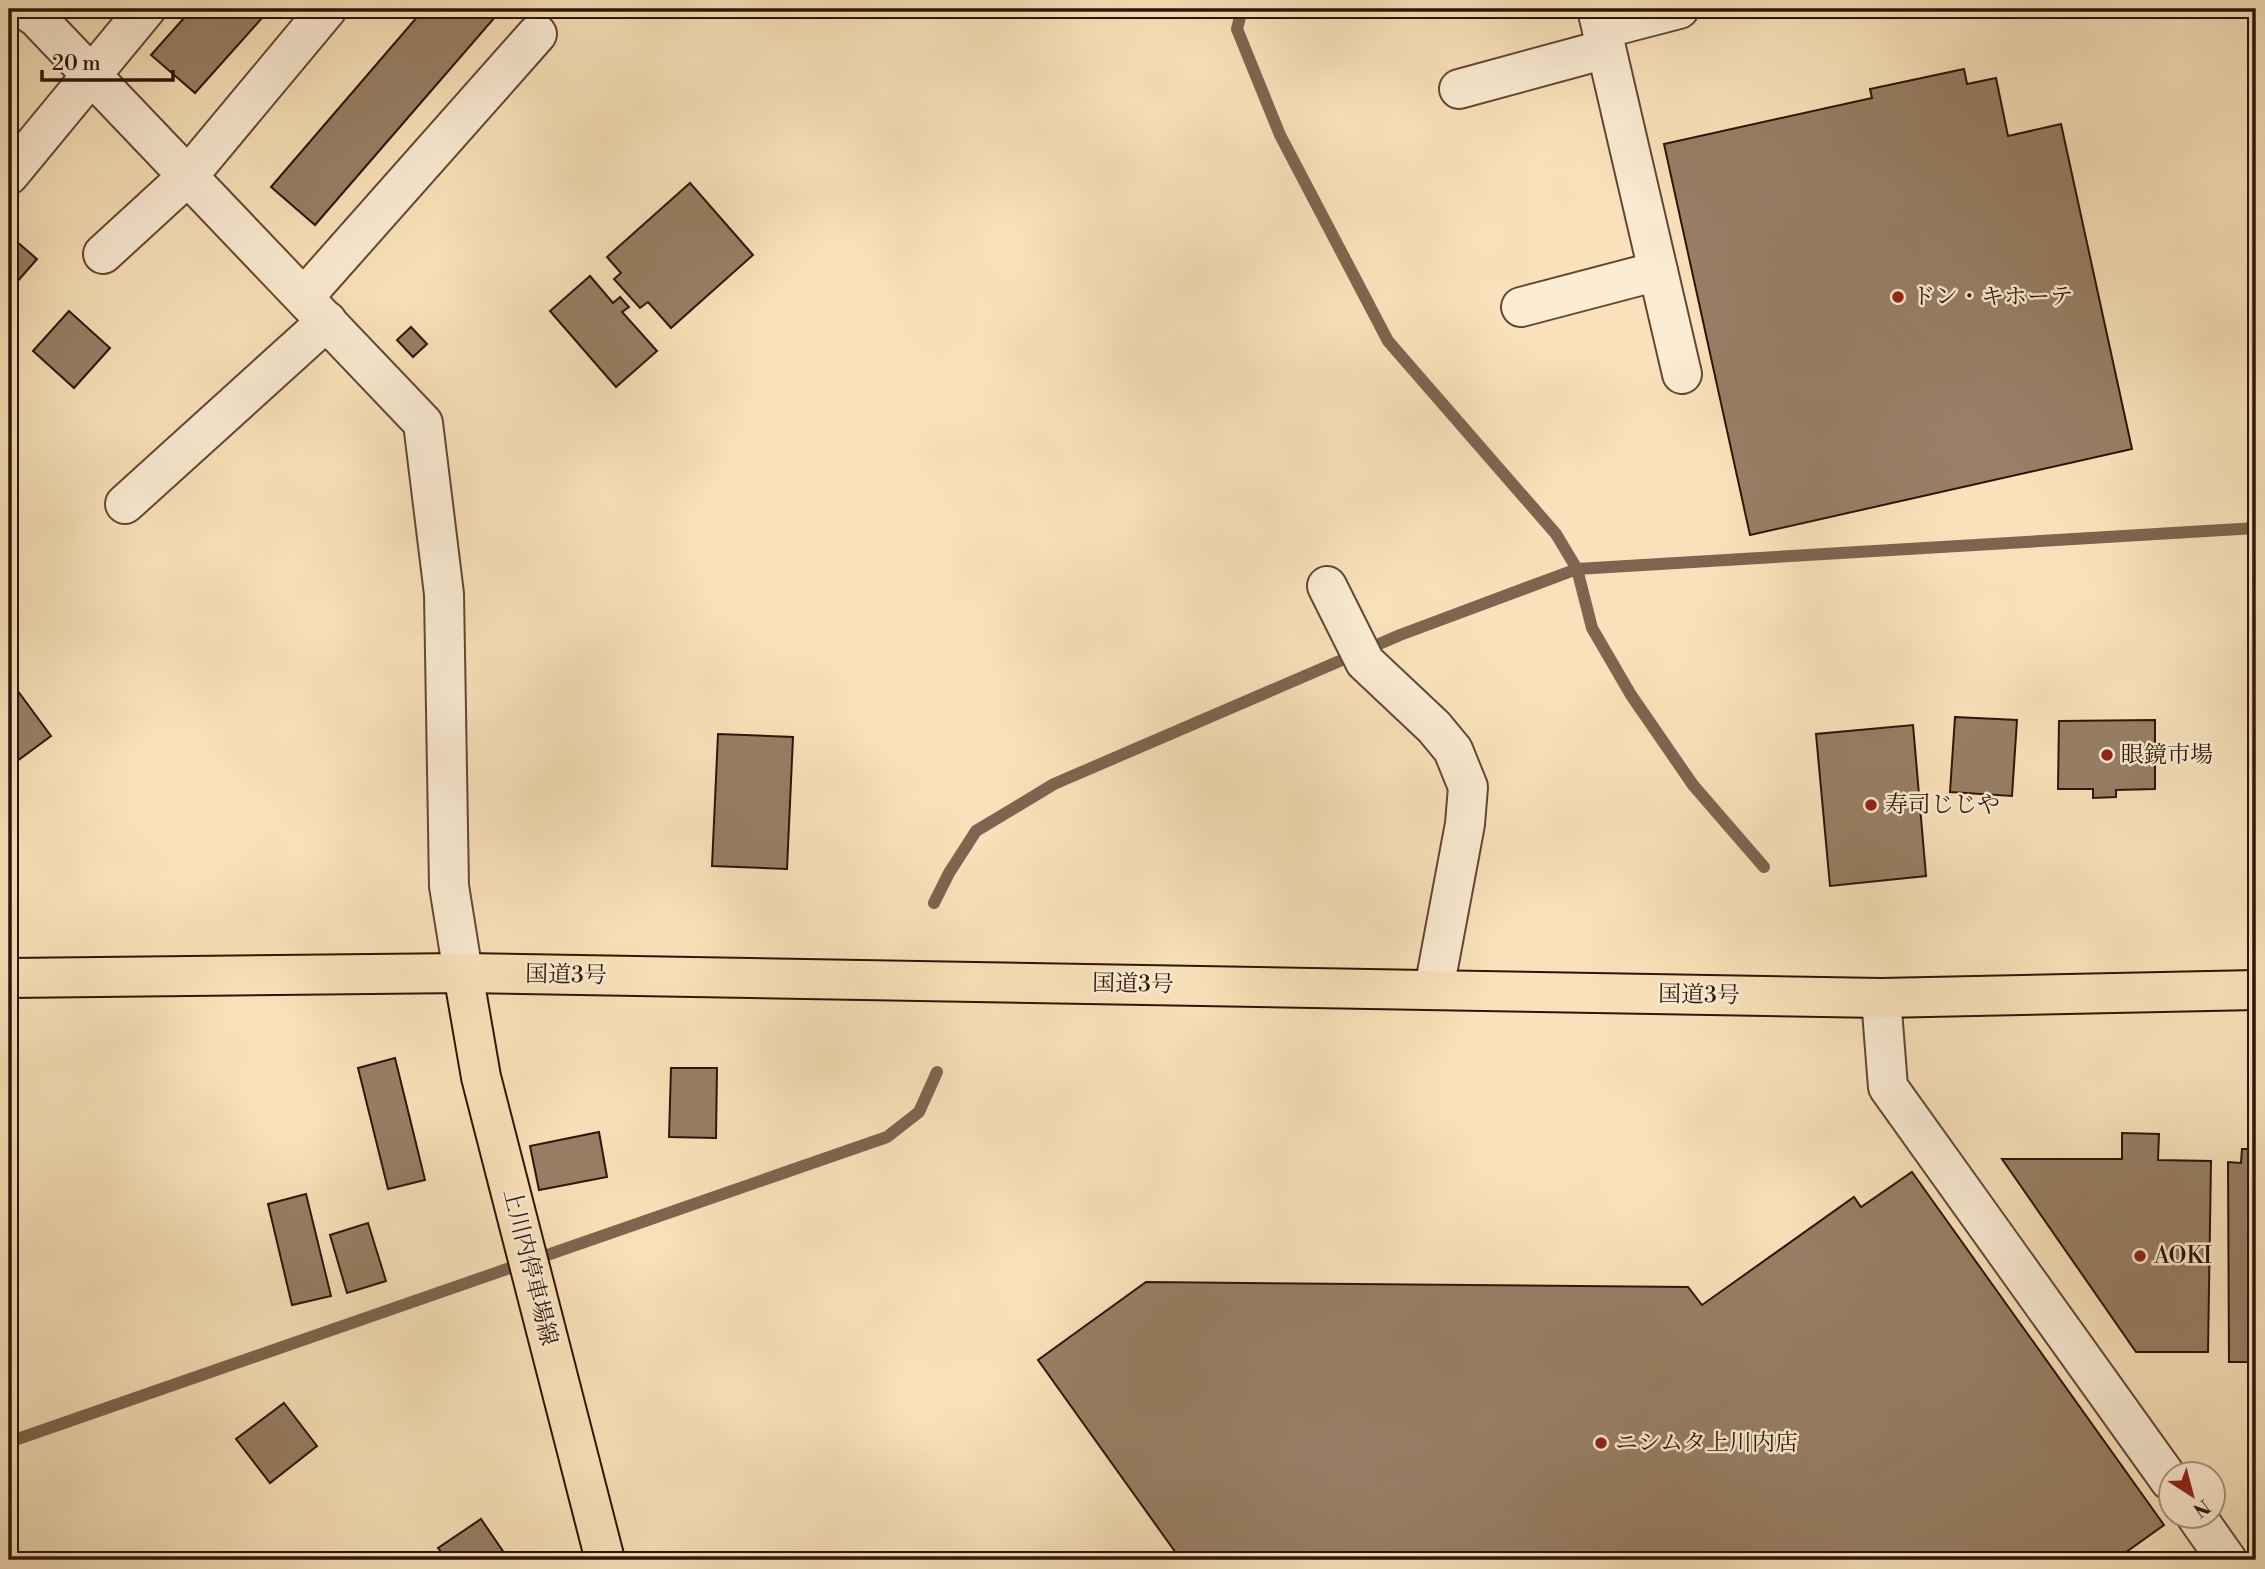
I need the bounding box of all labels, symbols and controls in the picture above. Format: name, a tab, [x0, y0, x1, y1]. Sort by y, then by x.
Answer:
scale bar	[42, 38, 173, 82]
text: 20 m	[52, 51, 101, 77]
place label: ドン・キホーテ	[1912, 283, 2073, 311]
marker: ドン・キホーテ	[1890, 289, 1906, 305]
place label: 眼鏡市場	[2121, 741, 2213, 769]
marker: 眼鏡市場	[2099, 747, 2115, 763]
place label: 寿司じじや	[1885, 791, 2000, 819]
marker: 寿司じじや	[1863, 797, 1879, 813]
street label: 国道3号	[525, 960, 607, 990]
street label: 国道3号	[1092, 969, 1174, 999]
street label: 国道3号	[1658, 980, 1740, 1010]
street label: 上川内停車場線	[497, 1186, 563, 1348]
place label: AOKI	[2153, 1242, 2212, 1270]
marker: AOKI	[2132, 1248, 2148, 1264]
place label: ニシムタ上川内店	[1615, 1429, 1798, 1457]
marker: ニシムタ上川内店	[1593, 1435, 1609, 1451]
north arrow	[2156, 1460, 2226, 1530]
text: N	[2188, 1494, 2215, 1522]

